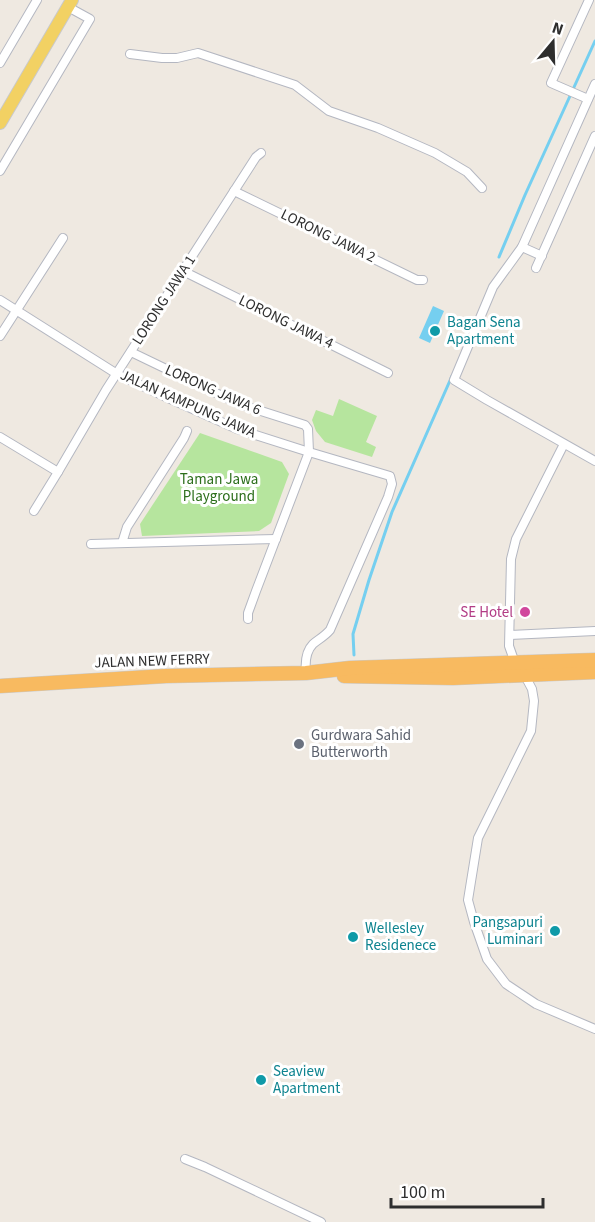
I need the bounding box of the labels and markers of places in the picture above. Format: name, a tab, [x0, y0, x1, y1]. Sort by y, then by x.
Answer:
place label: Bagan Sena Apartment	[447, 312, 521, 350]
marker: Bagan Sena Apartment	[428, 324, 442, 338]
place label: SE Hotel	[460, 602, 513, 623]
marker: SE Hotel	[518, 605, 532, 619]
place label: Gurdwara Sahid Butterworth	[311, 725, 411, 763]
marker: Gurdwara Sahid Butterworth	[292, 737, 306, 751]
place label: Pangsapuri Luminari	[473, 912, 543, 950]
place label: Wellesley Residenece	[365, 918, 436, 956]
marker: Pangsapuri Luminari	[548, 924, 562, 938]
marker: Wellesley Residenece	[346, 930, 360, 944]
place label: Seaview Apartment	[273, 1061, 340, 1099]
marker: Seaview Apartment	[254, 1073, 268, 1087]

